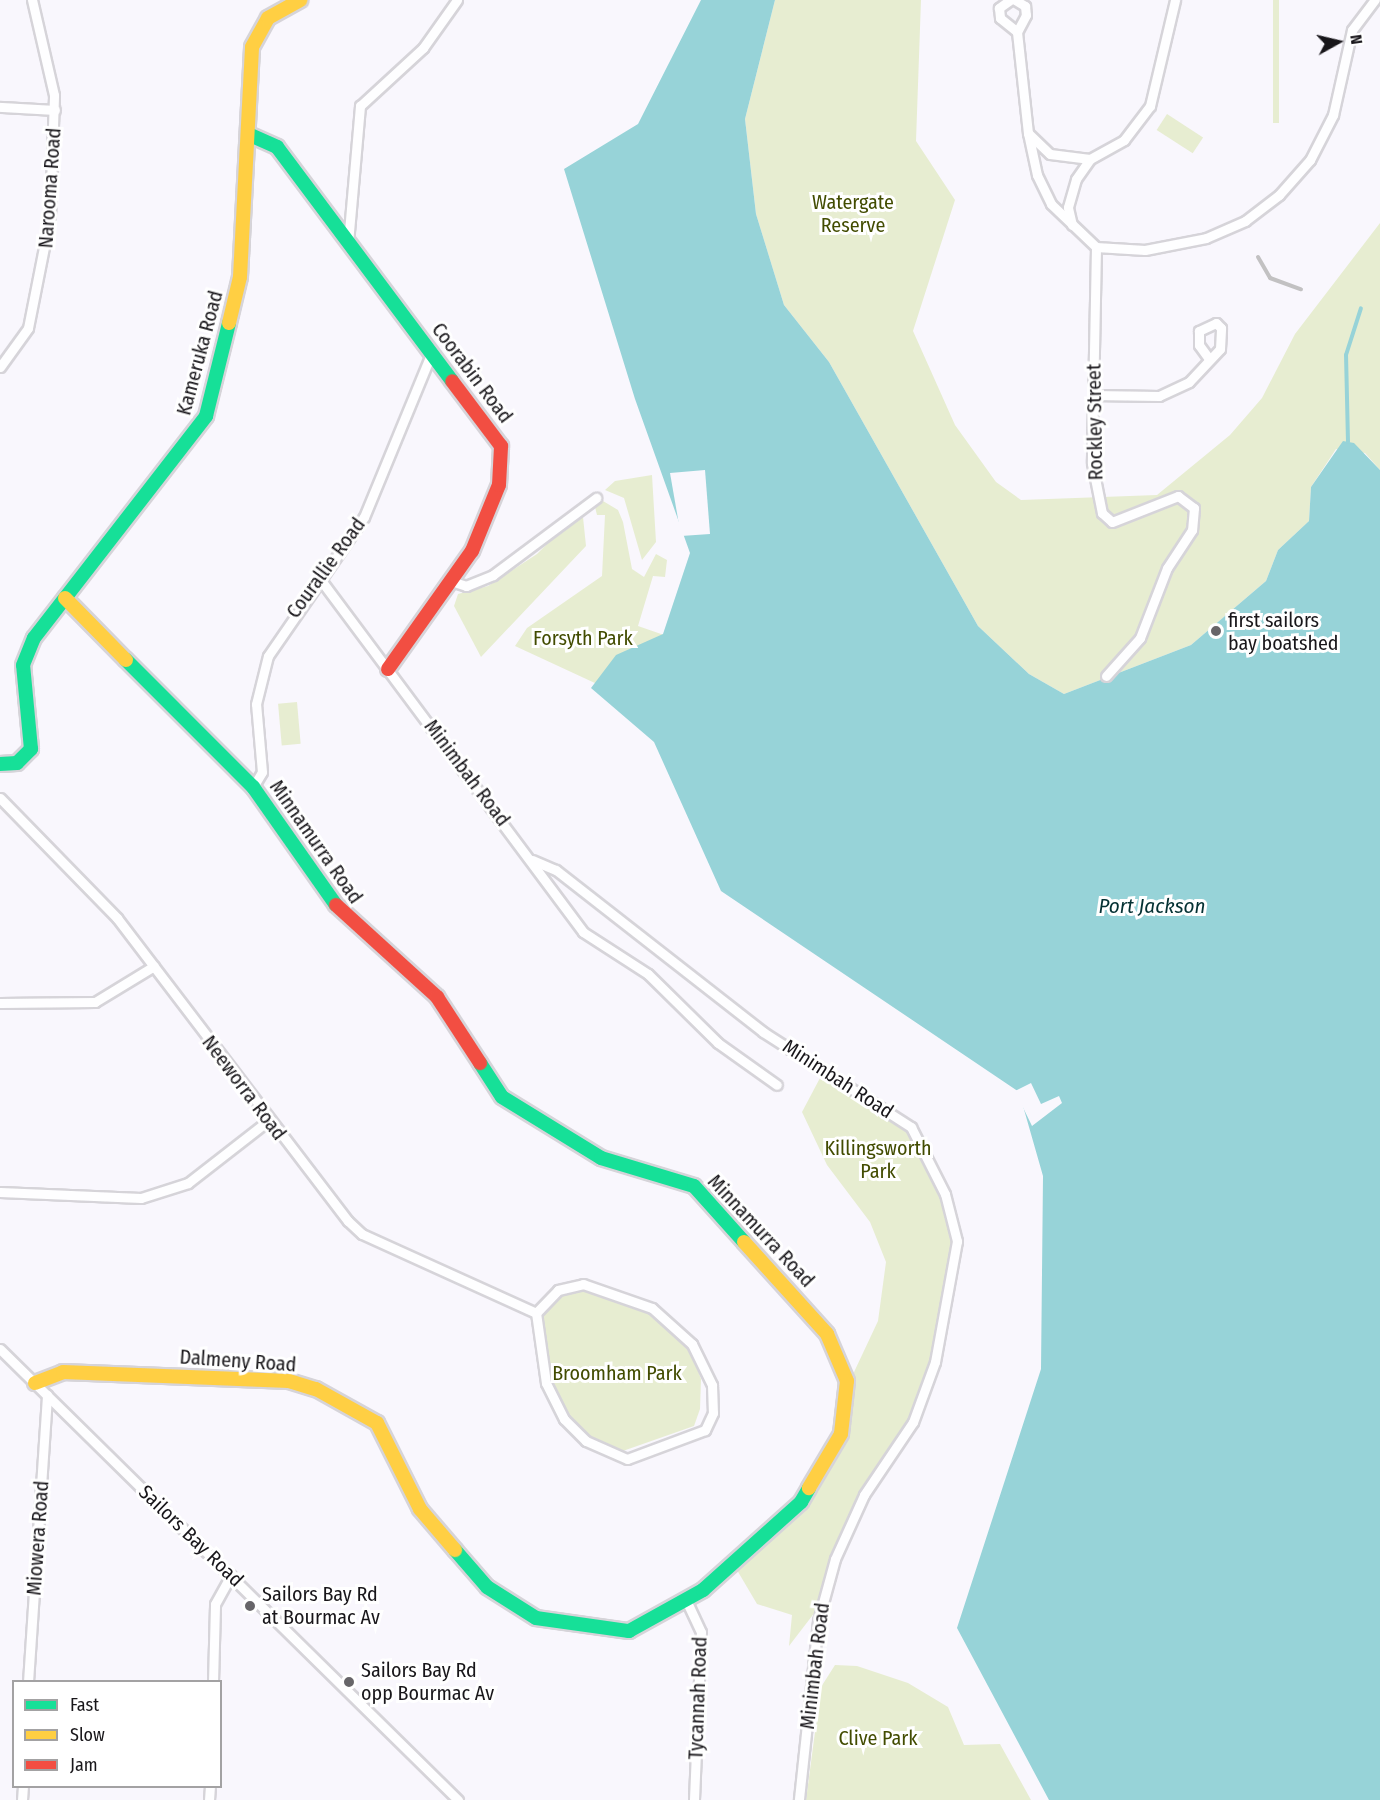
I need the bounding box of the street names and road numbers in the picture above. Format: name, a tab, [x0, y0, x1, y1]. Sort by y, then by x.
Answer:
street label: Narooma Road	[34, 127, 66, 249]
street label: Kameruka Road	[172, 288, 228, 418]
street label: Coorabin Road	[427, 318, 517, 428]
street label: Rockley Street	[1082, 363, 1108, 481]
street label: Courallie Road	[282, 513, 370, 623]
street label: Minimbah Road	[419, 715, 515, 831]
street label: Minnamurra Road	[265, 776, 367, 908]
street label: Neeworra Road	[197, 1031, 291, 1145]
street label: Minimbah Road	[778, 1034, 898, 1124]
street label: Minnamurra Road	[703, 1170, 819, 1292]
street label: Dalmeny Road	[179, 1345, 297, 1377]
street label: Miowera Road	[22, 1480, 54, 1596]
street label: Sailors Bay Road	[134, 1480, 248, 1592]
street label: Minimbah Road	[795, 1601, 835, 1731]
street label: Tycannah Road	[684, 1636, 712, 1760]

